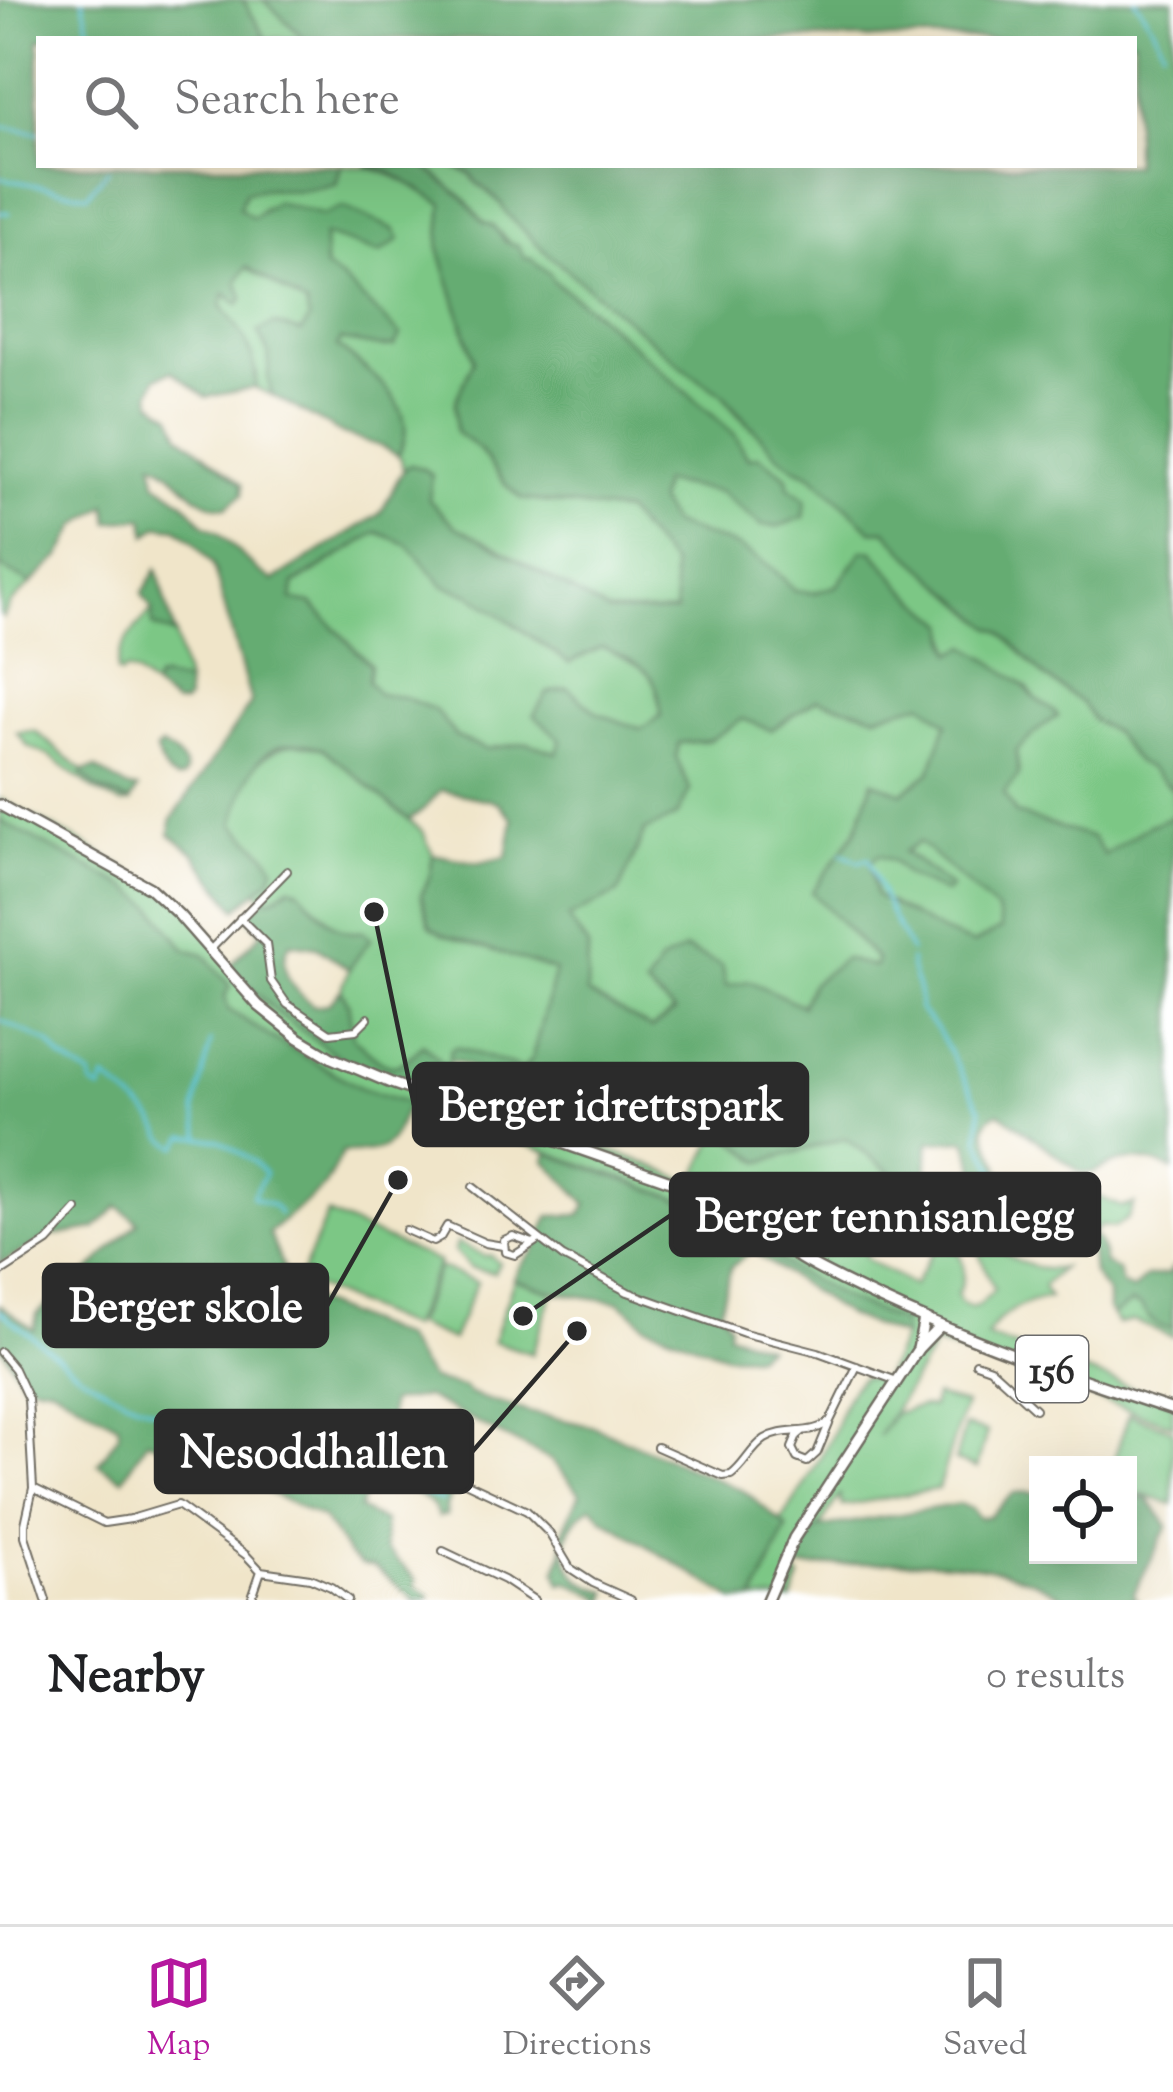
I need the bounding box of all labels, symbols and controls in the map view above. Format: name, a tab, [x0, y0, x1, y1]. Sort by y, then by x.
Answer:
search box	[36, 36, 1137, 168]
icon: search	[78, 69, 144, 135]
text: Search here	[174, 70, 400, 135]
callout: Berger idrettspark	[414, 1064, 807, 1145]
text: Berger idrettspark	[438, 1077, 784, 1142]
callout: Berger tennisanlegg	[671, 1174, 1099, 1255]
text: Berger tennisanlegg	[695, 1188, 1075, 1253]
callout: Berger skole	[44, 1265, 327, 1346]
text: Berger skole	[69, 1278, 303, 1343]
road number: 156	[1016, 1336, 1088, 1402]
callout: Nesoddhallen	[156, 1411, 472, 1492]
text: Nesoddhallen	[180, 1424, 449, 1489]
map controls	[1029, 1456, 1137, 1564]
button: locate	[1029, 1456, 1137, 1564]
text: Nearby	[48, 1642, 205, 1715]
text: 0 results	[986, 1650, 1125, 1706]
tab: Map	[146, 1950, 212, 2070]
tab: Directions	[503, 1950, 652, 2070]
tab: Saved	[943, 1950, 1027, 2070]

